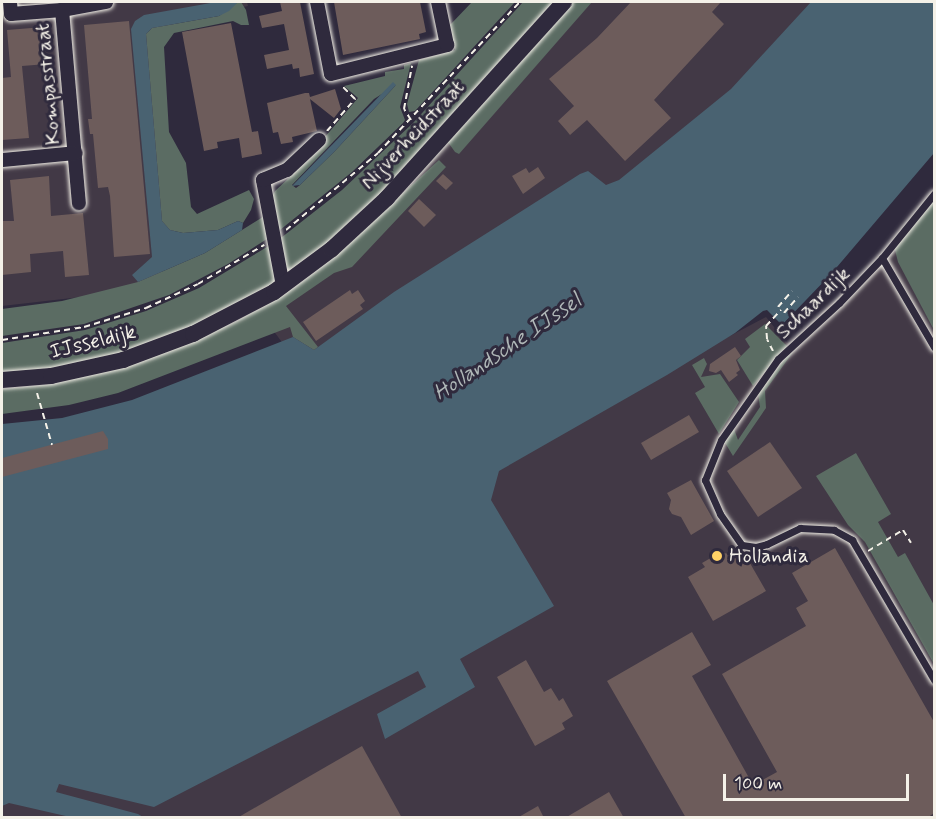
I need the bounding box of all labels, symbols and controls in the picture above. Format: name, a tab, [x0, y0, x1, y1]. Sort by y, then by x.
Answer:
street label: Kompasstraat	[30, 22, 66, 146]
street label: Nijverheidstraat	[356, 75, 470, 195]
street label: Schaardijk	[771, 261, 855, 345]
water label: Hollandsche IJssel	[429, 289, 587, 407]
street label: IJsseldijk	[47, 319, 139, 365]
place label: Hollandia	[729, 543, 809, 569]
marker: Hollandia	[710, 549, 724, 563]
scale bar	[726, 762, 912, 800]
text: 100 m	[734, 772, 782, 796]

